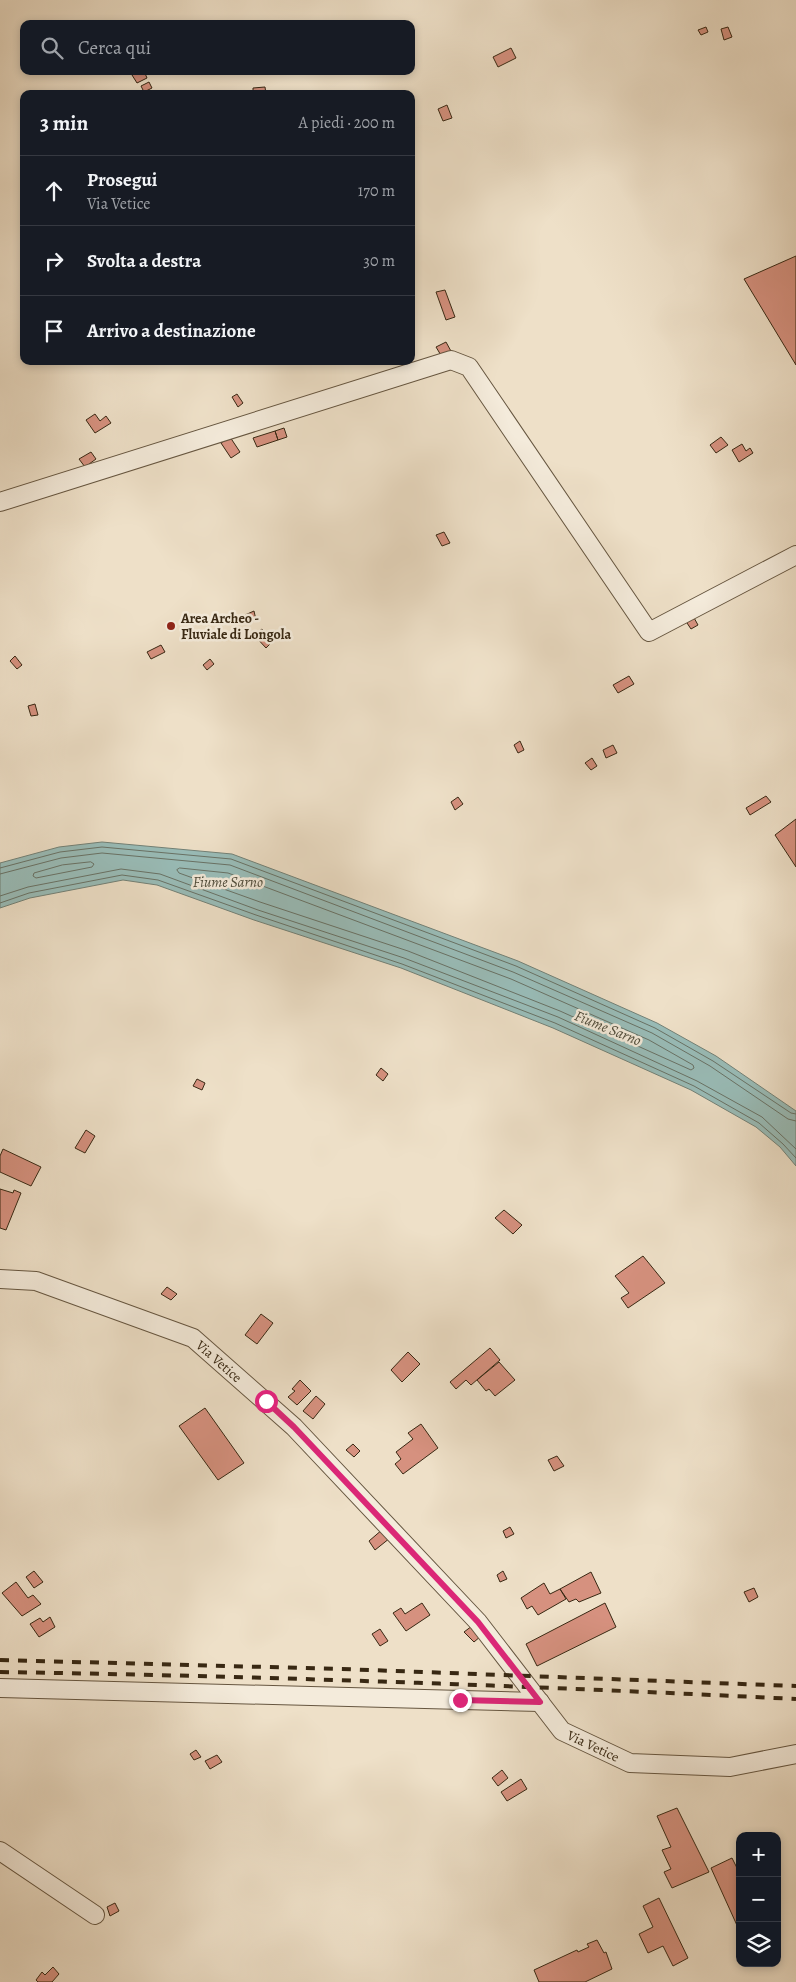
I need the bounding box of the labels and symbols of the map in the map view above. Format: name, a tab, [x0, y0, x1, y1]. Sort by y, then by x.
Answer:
place label: Area Archeo - Fluviale di Longola	[180, 609, 291, 644]
marker: Area Archeo - Fluviale di Longola	[165, 620, 177, 632]
water label: Fiume Sarno	[193, 872, 263, 892]
water label: Fiume Sarno	[572, 1006, 644, 1050]
street label: Via Vetice	[191, 1335, 246, 1387]
route start	[255, 1390, 278, 1413]
route end	[449, 1689, 472, 1712]
street label: Via Vetice	[563, 1725, 622, 1767]

